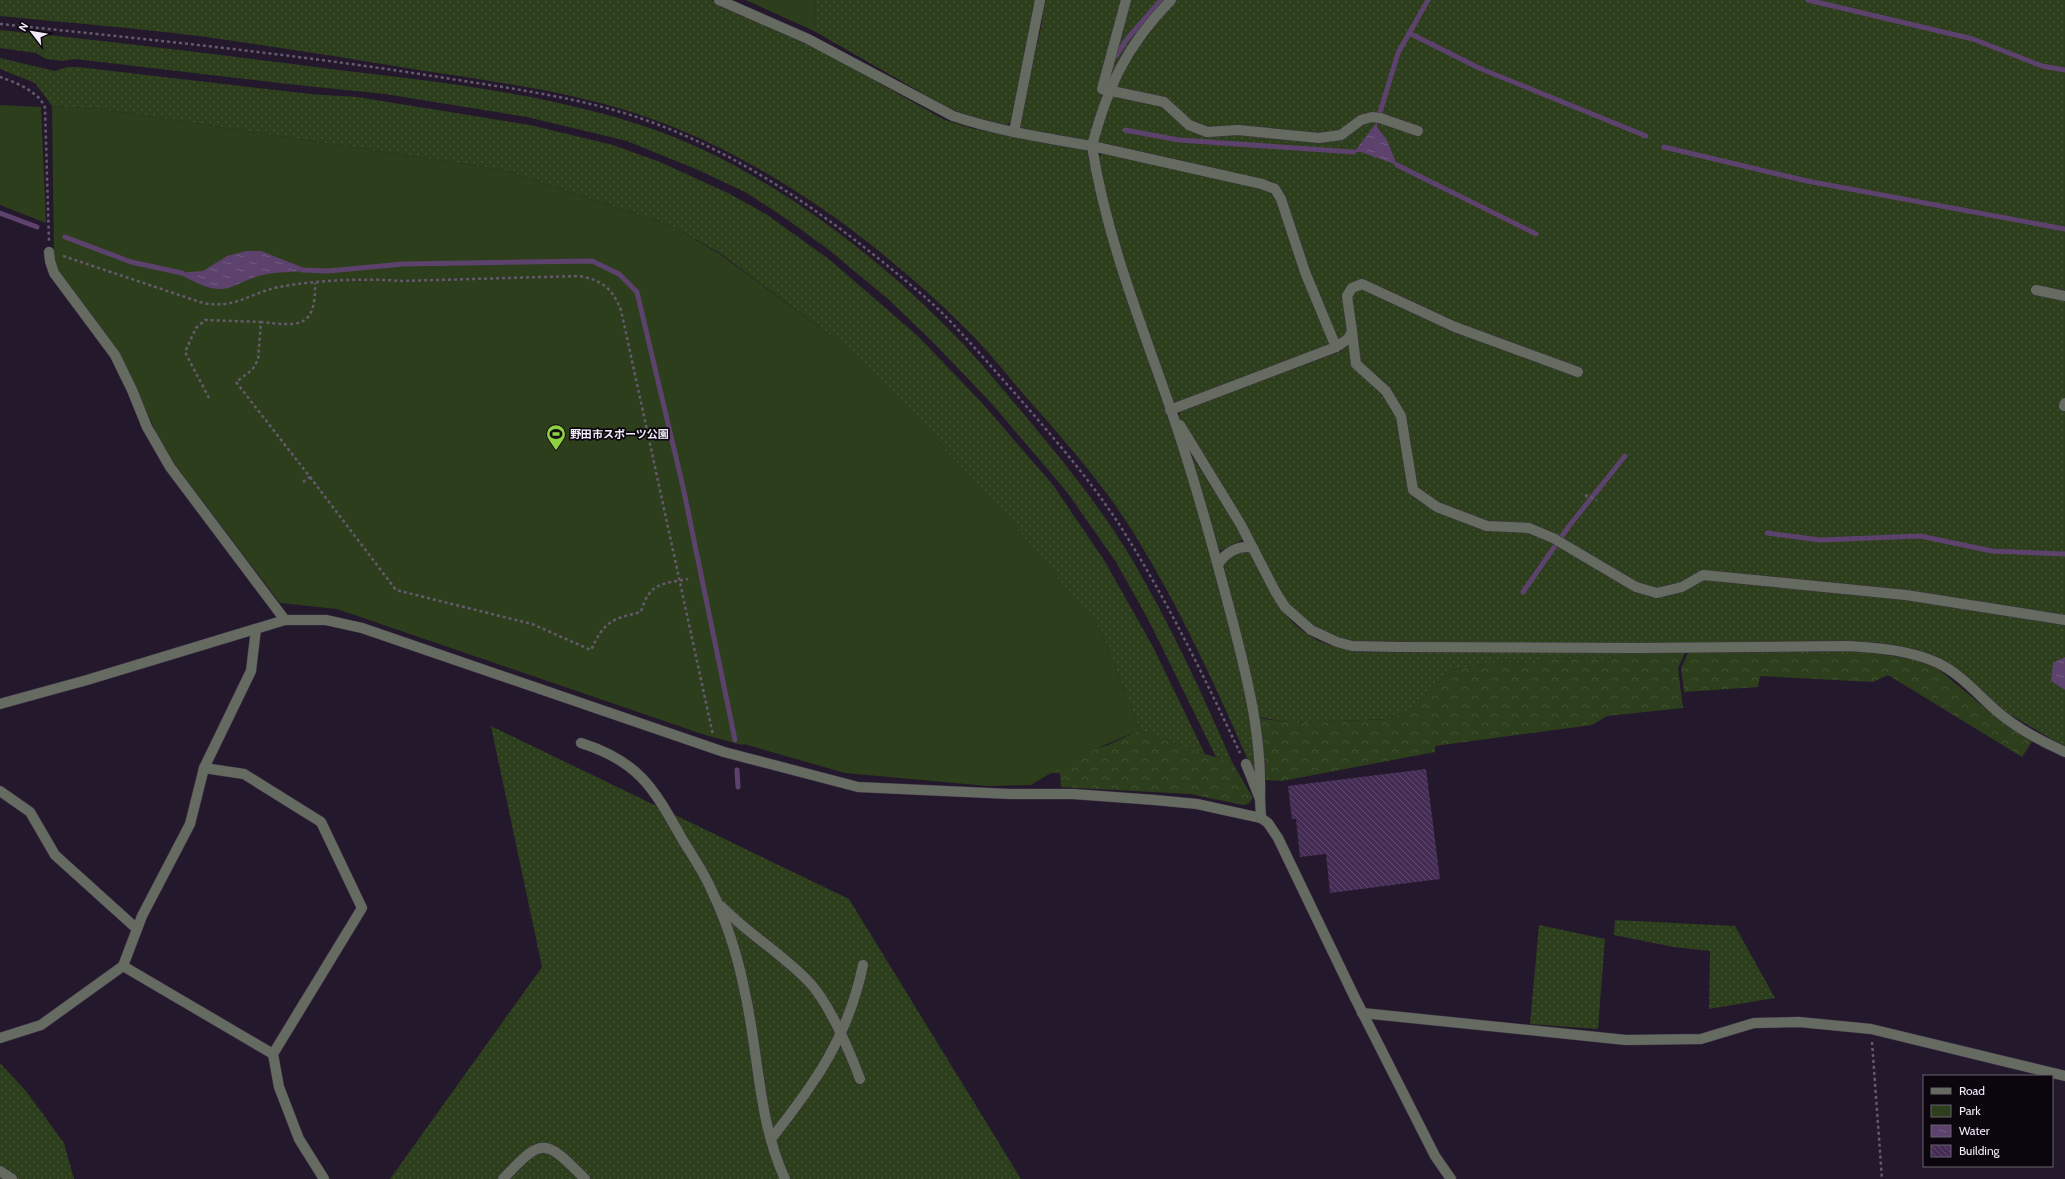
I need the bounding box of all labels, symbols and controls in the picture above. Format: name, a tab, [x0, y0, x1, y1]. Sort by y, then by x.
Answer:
north arrow	[12, 12, 52, 52]
text: N	[15, 20, 31, 34]
sports icon: 野田市スポーツ公園	[545, 423, 567, 451]
place label: 野田市スポーツ公園	[570, 427, 669, 441]
legend	[1923, 1075, 2053, 1167]
text: Road	[1959, 1083, 1985, 1098]
text: Park	[1959, 1103, 1981, 1118]
text: Water	[1959, 1123, 1990, 1138]
text: Building	[1959, 1143, 2001, 1158]

